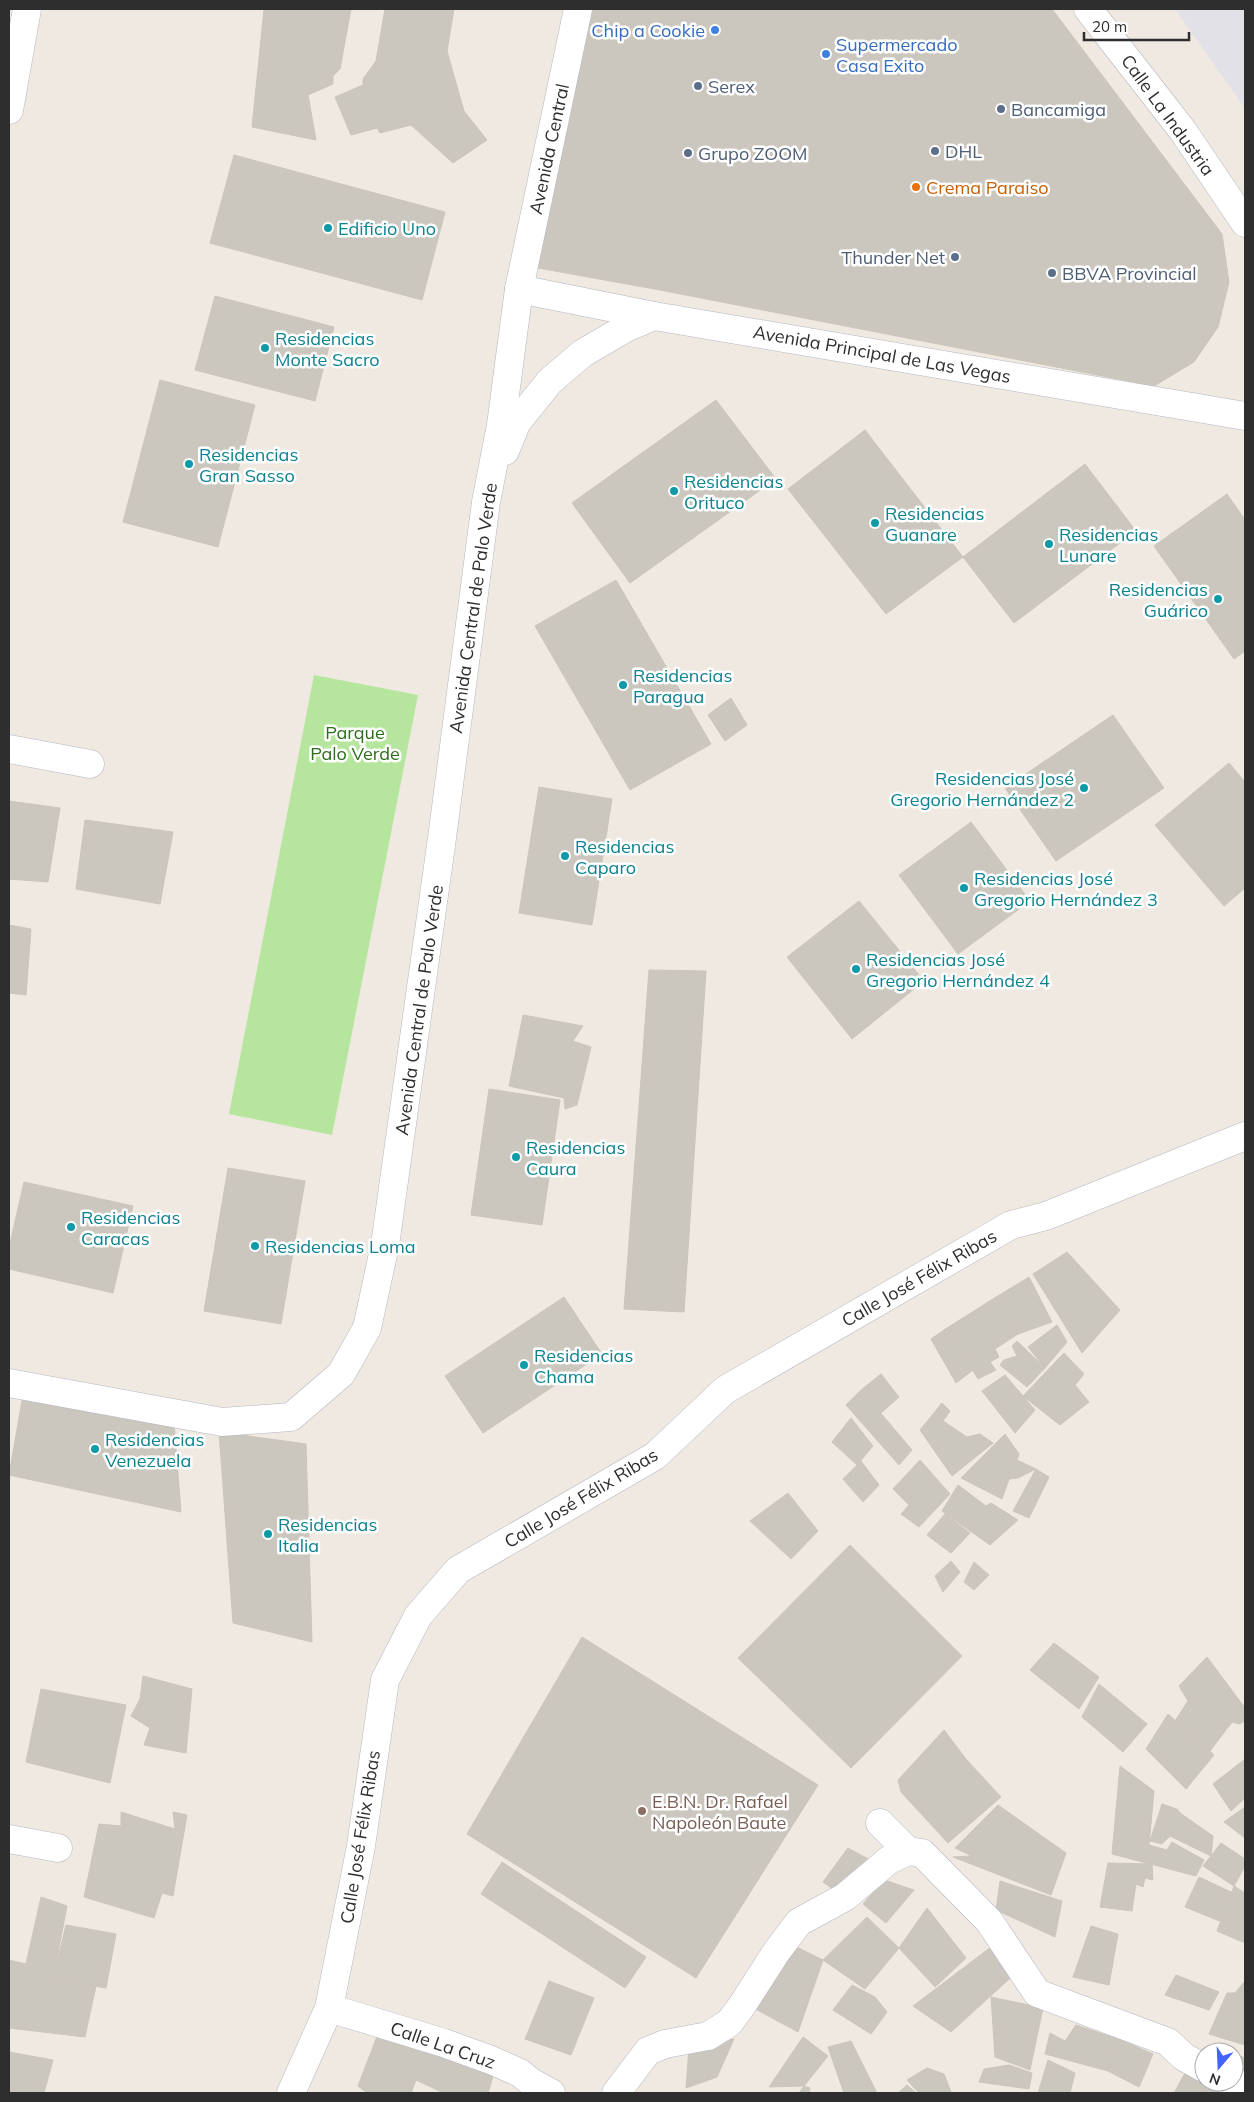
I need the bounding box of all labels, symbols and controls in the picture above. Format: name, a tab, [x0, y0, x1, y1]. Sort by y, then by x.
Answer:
scale bar	[1084, 10, 1189, 42]
text: 20 m	[1092, 17, 1127, 36]
place label: Chip a Cookie	[591, 19, 705, 42]
marker: Chip a Cookie	[709, 24, 721, 36]
place label: Supermercado Casa Exito	[836, 33, 957, 77]
marker: Supermercado Casa Exito	[820, 48, 832, 60]
street label: Calle La Industria	[1116, 50, 1220, 180]
place label: Serex	[708, 75, 755, 98]
marker: Serex	[692, 80, 704, 92]
street label: Avenida Central	[524, 82, 574, 216]
place label: Bancamiga	[1011, 98, 1106, 121]
marker: Bancamiga	[995, 103, 1007, 115]
place label: DHL	[945, 140, 982, 163]
place label: Grupo ZOOM	[698, 142, 808, 165]
marker: DHL	[929, 145, 941, 157]
marker: Grupo ZOOM	[682, 147, 694, 159]
place label: Crema Paraiso	[926, 176, 1049, 199]
marker: Crema Paraiso	[910, 181, 922, 193]
place label: Edificio Uno	[338, 217, 436, 240]
marker: Edificio Uno	[322, 222, 334, 234]
place label: Thunder Net	[841, 246, 945, 269]
marker: Thunder Net	[949, 251, 961, 263]
place label: BBVA Provincial	[1062, 262, 1197, 285]
marker: BBVA Provincial	[1046, 267, 1058, 279]
street label: Avenida Principal de Las Vegas	[751, 320, 1013, 388]
place label: Residencias Monte Sacro	[275, 327, 380, 371]
marker: Residencias Monte Sacro	[259, 342, 271, 354]
place label: Residencias Gran Sasso	[199, 443, 298, 487]
marker: Residencias Gran Sasso	[183, 458, 195, 470]
place label: Residencias Orituco	[684, 470, 783, 514]
street label: Avenida Central de Palo Verde	[444, 481, 502, 735]
marker: Residencias Orituco	[668, 485, 680, 497]
place label: Residencias Guanare	[885, 502, 984, 546]
marker: Residencias Guanare	[869, 517, 881, 529]
place label: Residencias Lunare	[1059, 523, 1158, 567]
marker: Residencias Lunare	[1043, 538, 1055, 550]
place label: Residencias Guárico	[1109, 578, 1208, 622]
marker: Residencias Guárico	[1212, 593, 1224, 605]
place label: Residencias Paragua	[633, 664, 732, 708]
marker: Residencias Paragua	[617, 679, 629, 691]
park label: Parque Palo Verde	[310, 721, 400, 765]
place label: Residencias José Gregorio Hernández 2	[890, 767, 1074, 811]
marker: Residencias José Gregorio Hernández 2	[1078, 782, 1090, 794]
place label: Residencias Caparo	[575, 835, 674, 879]
marker: Residencias Caparo	[559, 850, 571, 862]
place label: Residencias José Gregorio Hernández 3	[974, 867, 1158, 911]
marker: Residencias José Gregorio Hernández 3	[958, 882, 970, 894]
street label: Avenida Central de Palo Verde	[390, 883, 448, 1137]
place label: Residencias José Gregorio Hernández 4	[866, 948, 1050, 992]
marker: Residencias José Gregorio Hernández 4	[850, 963, 862, 975]
place label: Residencias Caura	[526, 1136, 625, 1180]
marker: Residencias Caura	[510, 1151, 522, 1163]
place label: Residencias Caracas	[81, 1206, 180, 1250]
marker: Residencias Caracas	[65, 1221, 77, 1233]
street label: Calle José Félix Ribas	[837, 1224, 1001, 1332]
place label: Residencias Loma	[265, 1235, 416, 1258]
marker: Residencias Loma	[249, 1240, 261, 1252]
place label: Residencias Chama	[534, 1344, 633, 1388]
marker: Residencias Chama	[518, 1359, 530, 1371]
place label: Residencias Venezuela	[105, 1428, 204, 1472]
marker: Residencias Venezuela	[89, 1443, 101, 1455]
street label: Calle José Félix Ribas	[500, 1443, 662, 1553]
place label: Residencias Italia	[278, 1513, 377, 1557]
marker: Residencias Italia	[262, 1528, 274, 1540]
street label: Calle José Félix Ribas	[335, 1749, 385, 1925]
place label: E.B.N. Dr. Rafael Napoleón Baute	[652, 1790, 788, 1834]
marker: E.B.N. Dr. Rafael Napoleón Baute	[636, 1805, 648, 1817]
street label: Calle La Cruz	[387, 2016, 499, 2074]
north arrow	[1194, 2042, 1244, 2092]
text: N	[1207, 2069, 1223, 2090]

